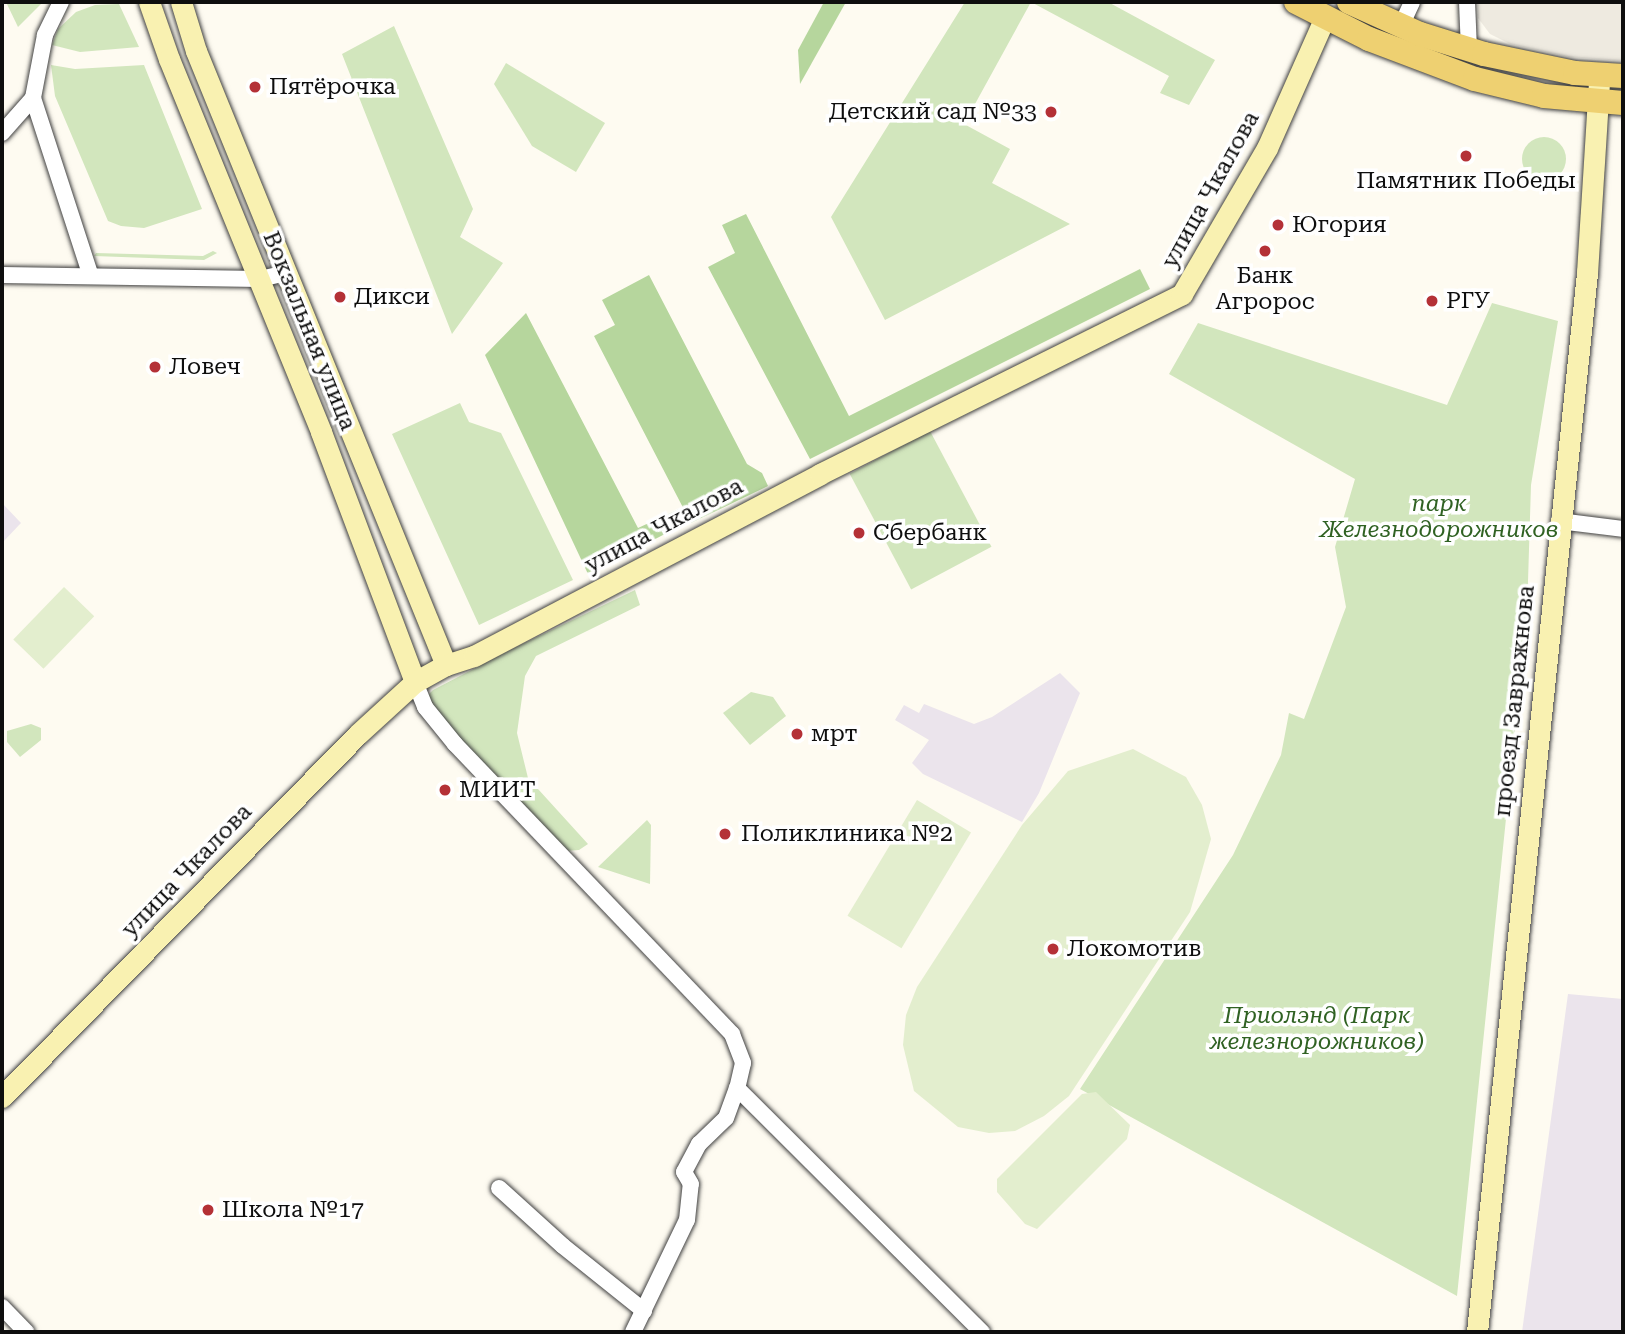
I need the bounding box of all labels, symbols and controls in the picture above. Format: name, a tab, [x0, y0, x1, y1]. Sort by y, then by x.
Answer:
place label: Пятёрочка	[269, 73, 396, 101]
marker: Пятёрочка	[247, 79, 263, 95]
place label: Детский сад №33	[829, 98, 1037, 126]
marker: Детский сад №33	[1043, 104, 1059, 120]
street label: улица Чкалова	[1157, 107, 1265, 273]
marker: Памятник Победы	[1458, 148, 1474, 164]
place label: Памятник Победы	[1356, 167, 1576, 195]
place label: Югория	[1292, 211, 1387, 239]
marker: Югория	[1270, 217, 1286, 233]
street label: Вокзальная улица	[256, 228, 362, 434]
marker: Банк Агророс	[1257, 243, 1273, 259]
place label: Банк Агророс	[1216, 262, 1314, 316]
place label: Дикси	[354, 283, 430, 311]
place label: РГУ	[1446, 287, 1490, 315]
marker: Дикси	[332, 289, 348, 305]
marker: РГУ	[1424, 293, 1440, 309]
place label: Ловеч	[169, 353, 241, 381]
marker: Ловеч	[147, 359, 163, 375]
street label: улица Чкалова	[580, 473, 748, 579]
park label: парк Железнодорожников	[1319, 490, 1559, 544]
place label: Сбербанк	[873, 519, 987, 547]
marker: Сбербанк	[851, 525, 867, 541]
street label: проезд Завражнова	[1489, 584, 1541, 818]
place label: мрт	[811, 720, 858, 748]
marker: мрт	[789, 726, 805, 742]
place label: МИИТ	[459, 776, 536, 804]
marker: МИИТ	[437, 782, 453, 798]
street label: улица Чкалова	[116, 799, 258, 943]
place label: Поликлиника №2	[741, 820, 953, 848]
marker: Поликлиника №2	[715, 824, 735, 844]
place label: Локомотив	[1067, 935, 1201, 963]
marker: Локомотив	[1045, 941, 1061, 957]
park label: Приолэнд (Парк железнорожников)	[1209, 1002, 1425, 1056]
place label: Школа №17	[222, 1196, 364, 1224]
marker: Школа №17	[200, 1202, 216, 1218]

